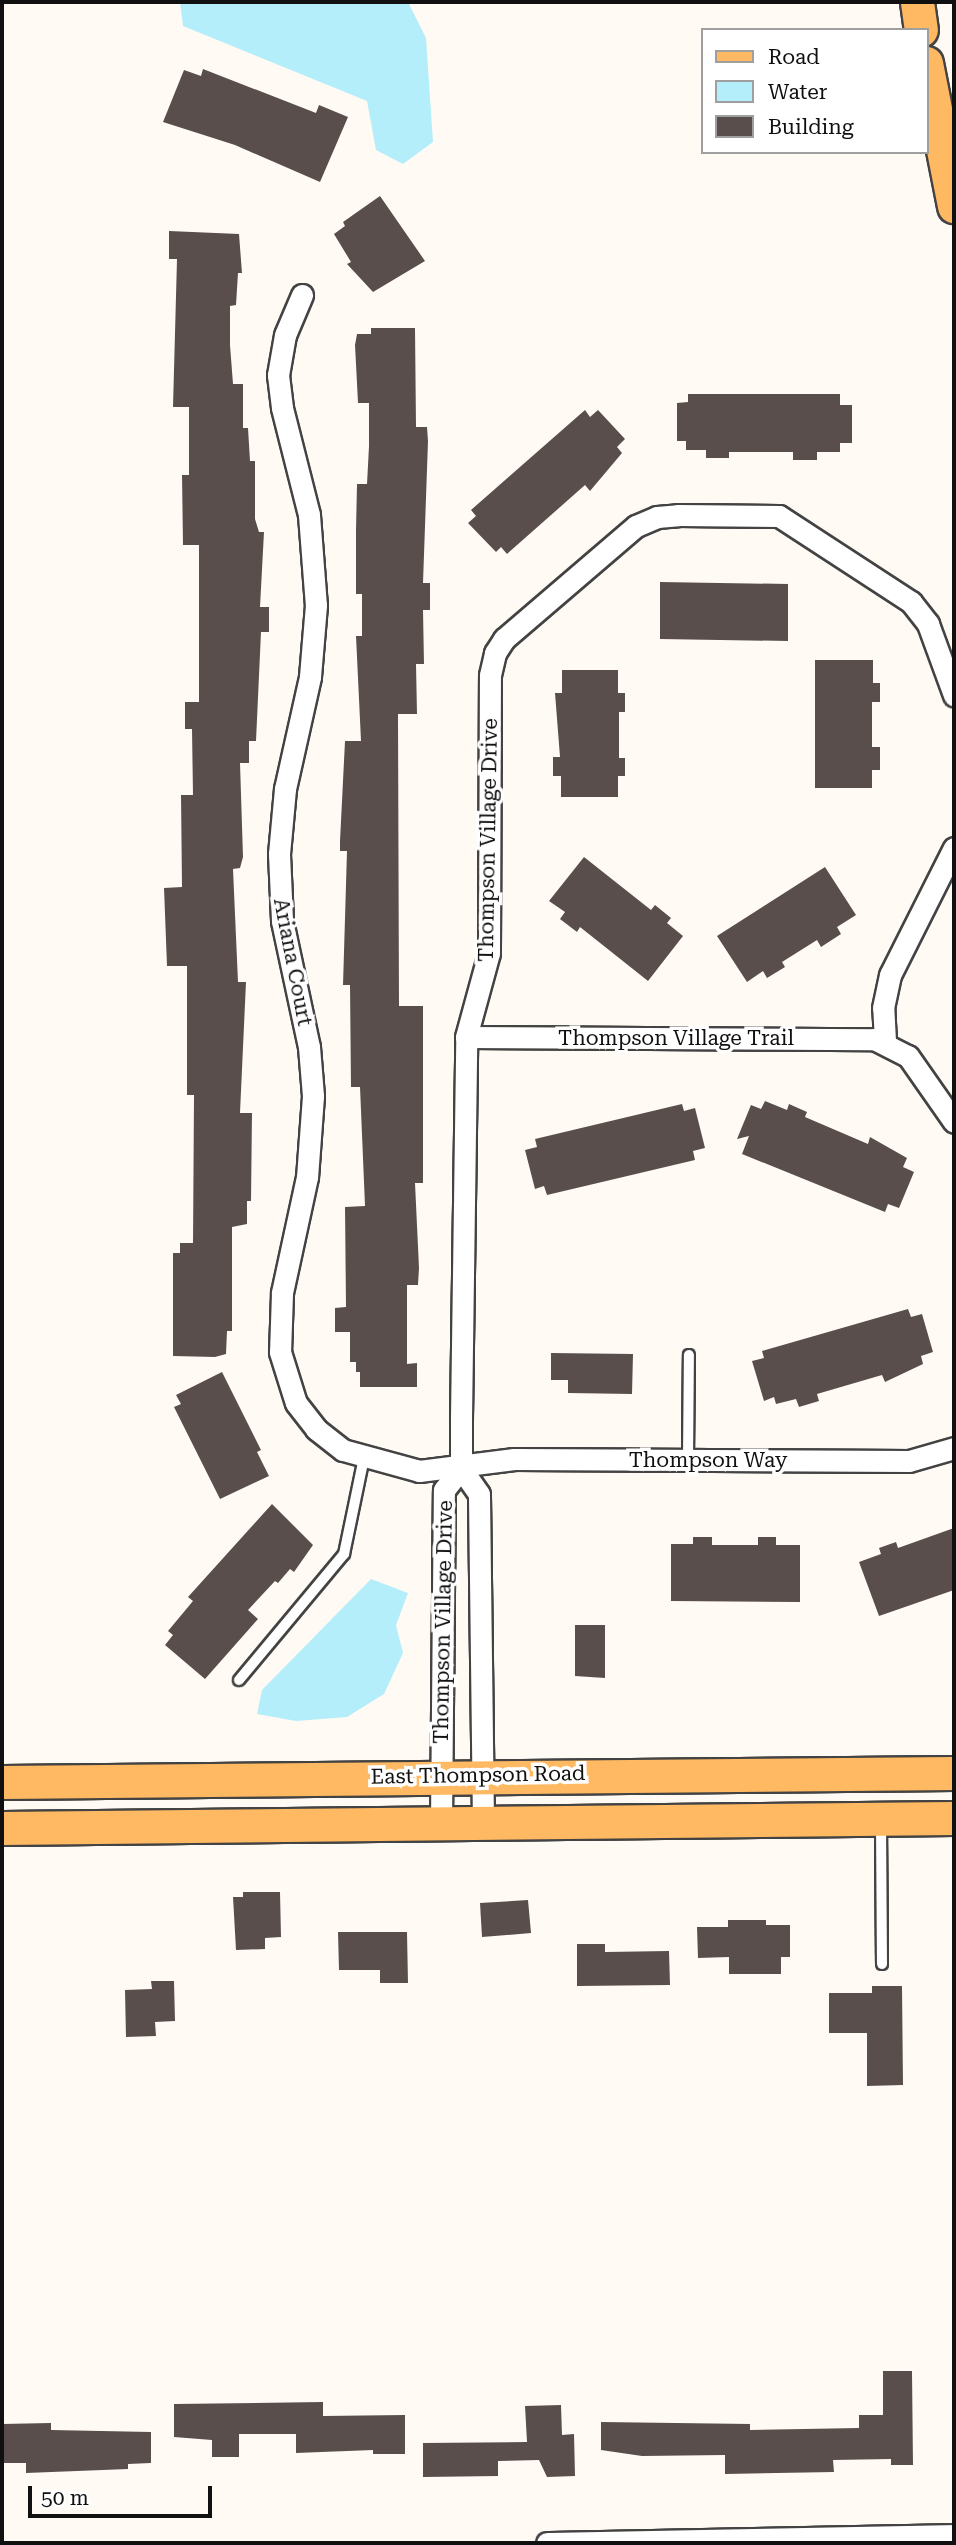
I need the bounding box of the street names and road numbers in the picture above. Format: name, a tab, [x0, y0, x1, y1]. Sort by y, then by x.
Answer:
street label: Thompson Village Drive	[473, 718, 503, 962]
street label: Ariana Court	[268, 896, 318, 1028]
street label: Thompson Village Trail	[558, 1025, 794, 1051]
street label: Thompson Way	[629, 1447, 787, 1473]
street label: Thompson Village Drive	[428, 1500, 458, 1744]
street label: East Thompson Road	[370, 1761, 586, 1789]

